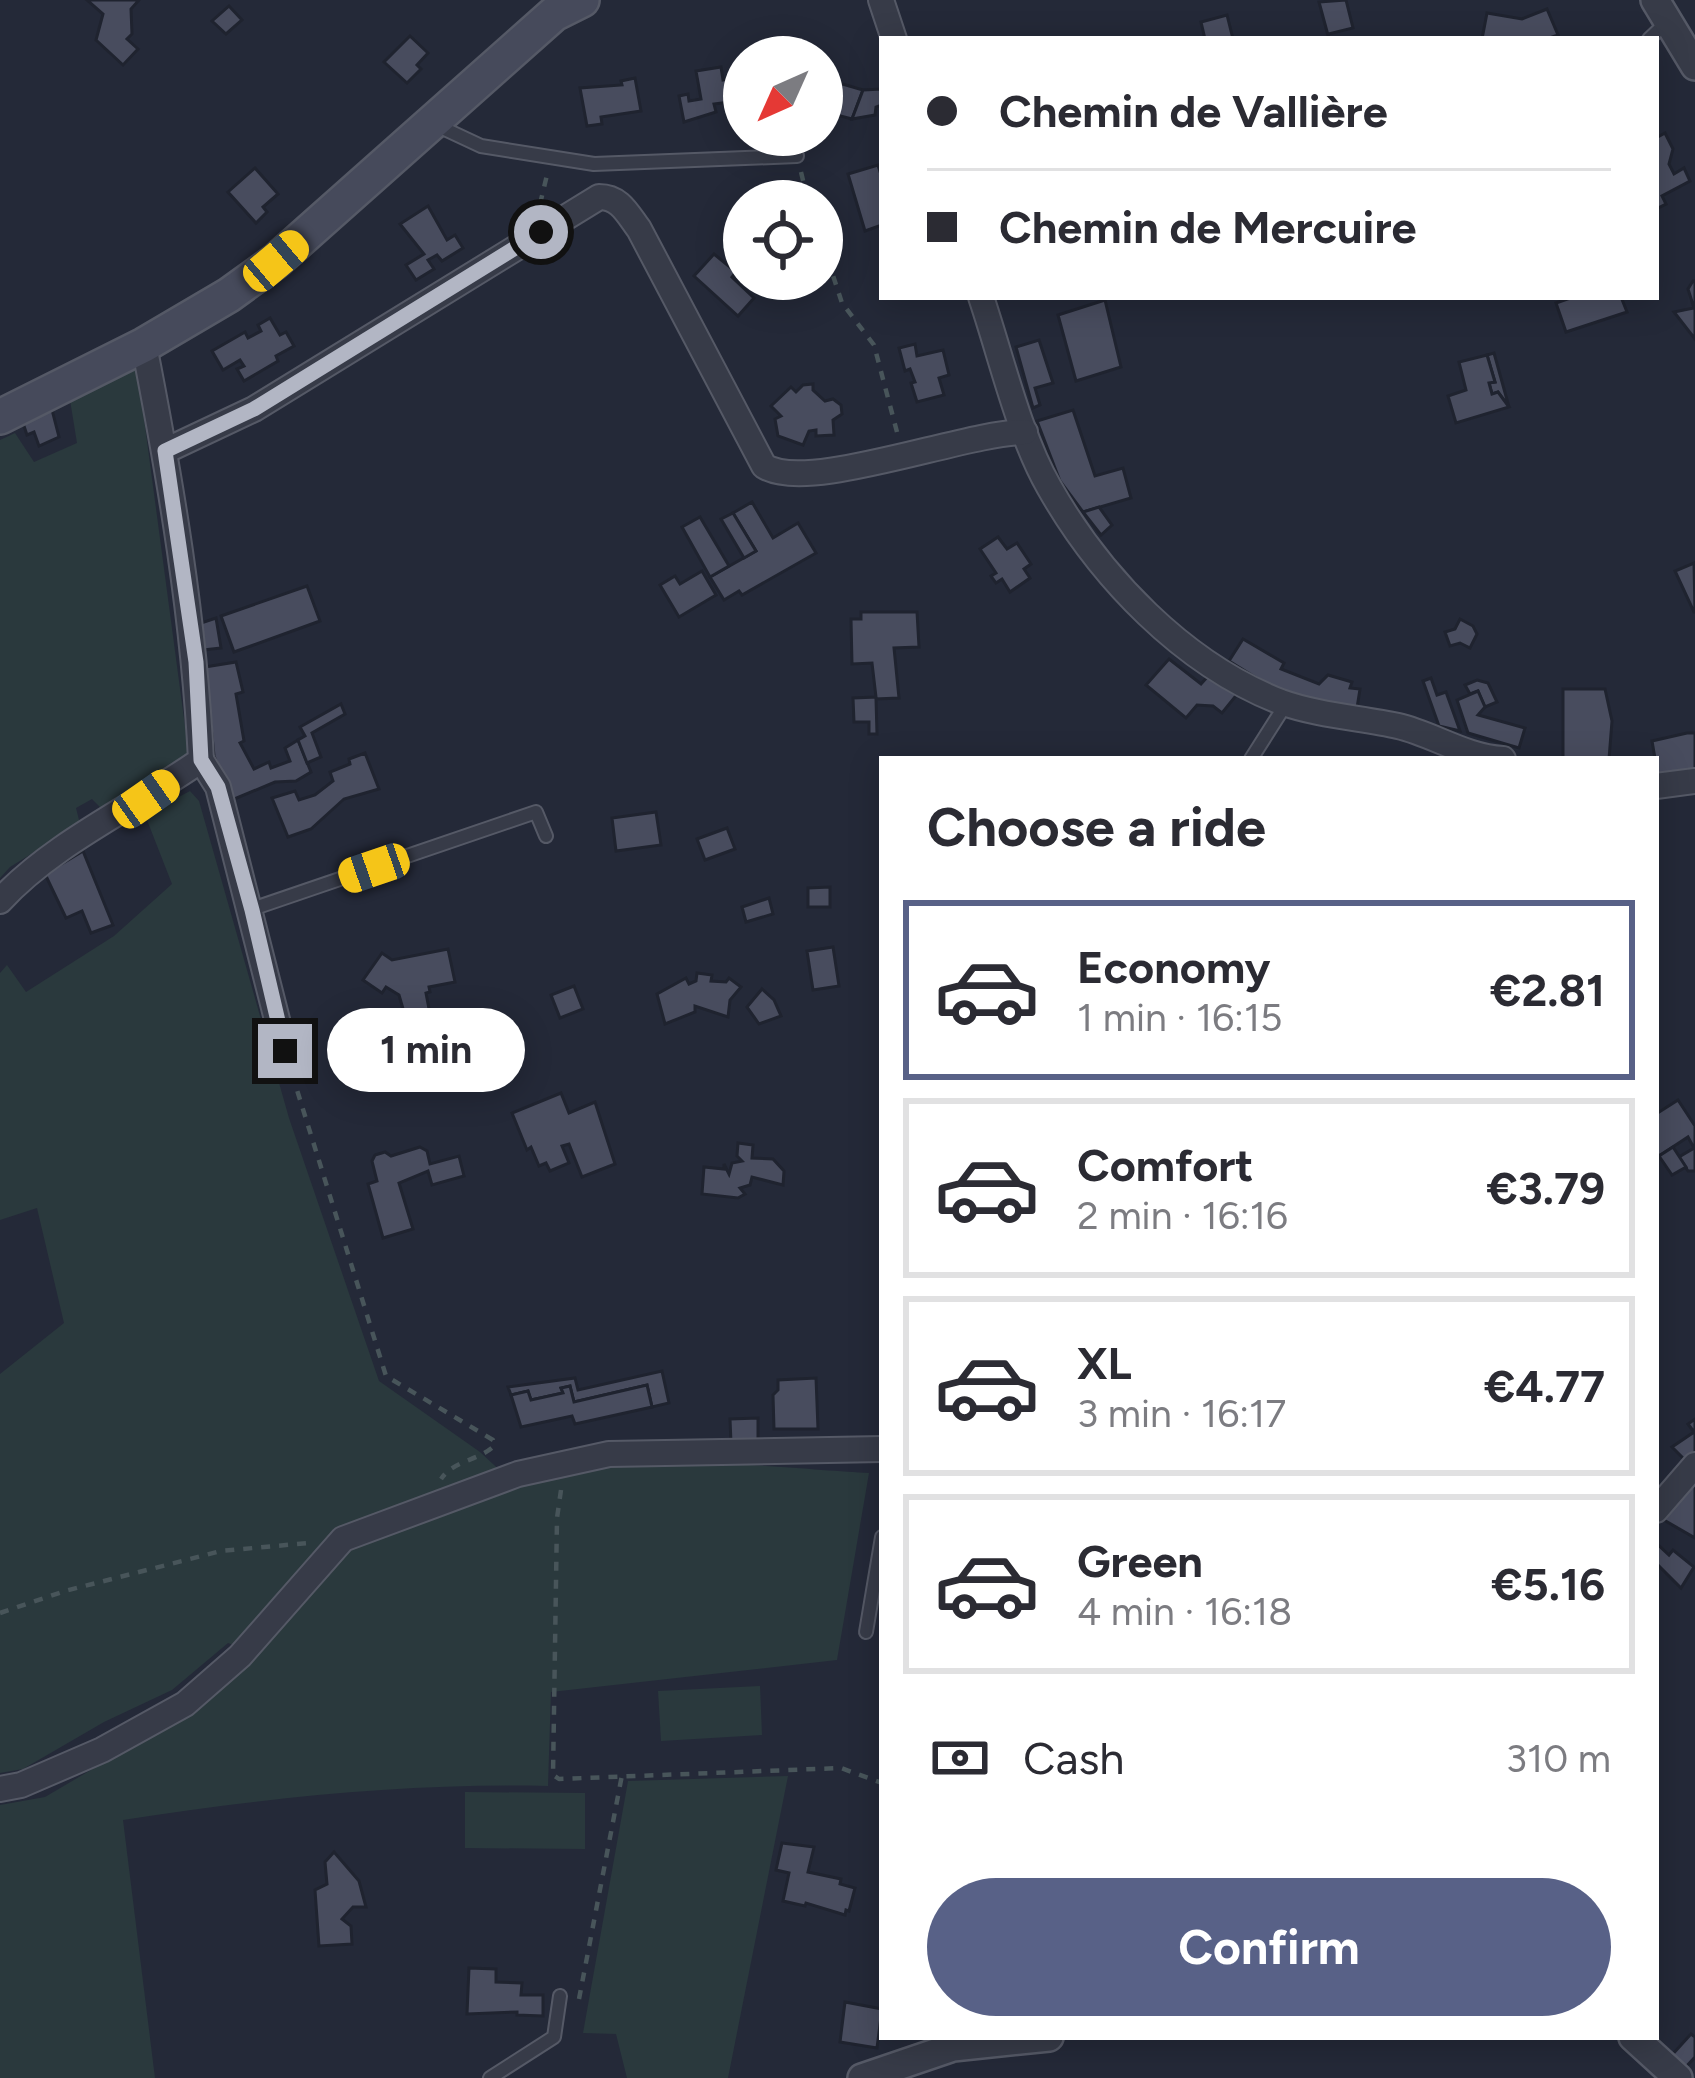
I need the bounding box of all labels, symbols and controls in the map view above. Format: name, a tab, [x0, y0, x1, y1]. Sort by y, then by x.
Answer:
north arrow	[723, 36, 843, 156]
map controls	[723, 36, 843, 300]
text: Chemin de Vallière	[999, 84, 1388, 138]
button: locate	[723, 180, 843, 300]
text: Chemin de Mercuire	[999, 200, 1416, 254]
route start	[514, 205, 568, 259]
car	[237, 224, 315, 298]
car	[106, 764, 186, 834]
text: Choose a ride	[927, 795, 1266, 860]
car	[334, 839, 414, 897]
icon: car	[933, 936, 1041, 1044]
text: Economy	[1077, 940, 1270, 994]
text: €2.81	[1490, 963, 1605, 1017]
text: 1 min · 16:15	[1077, 994, 1283, 1041]
callout: 1 min	[327, 1009, 525, 1093]
route end	[258, 1024, 312, 1078]
text: 1 min	[380, 1026, 472, 1073]
icon: car	[933, 1134, 1041, 1242]
text: Comfort	[1077, 1138, 1253, 1192]
text: €3.79	[1486, 1161, 1605, 1215]
text: 2 min · 16:16	[1077, 1192, 1288, 1239]
icon: car	[933, 1332, 1041, 1440]
text: XL	[1077, 1336, 1132, 1390]
text: €4.77	[1484, 1359, 1605, 1413]
text: 3 min · 16:17	[1077, 1390, 1286, 1437]
icon: car	[933, 1530, 1041, 1638]
text: Green	[1077, 1534, 1203, 1588]
text: €5.16	[1491, 1557, 1605, 1611]
text: 4 min · 16:18	[1077, 1588, 1292, 1635]
icon: cash	[927, 1725, 993, 1791]
text: Cash	[1023, 1731, 1124, 1785]
text: 310 m	[1506, 1735, 1611, 1782]
button: Confirm	[927, 1878, 1611, 2016]

